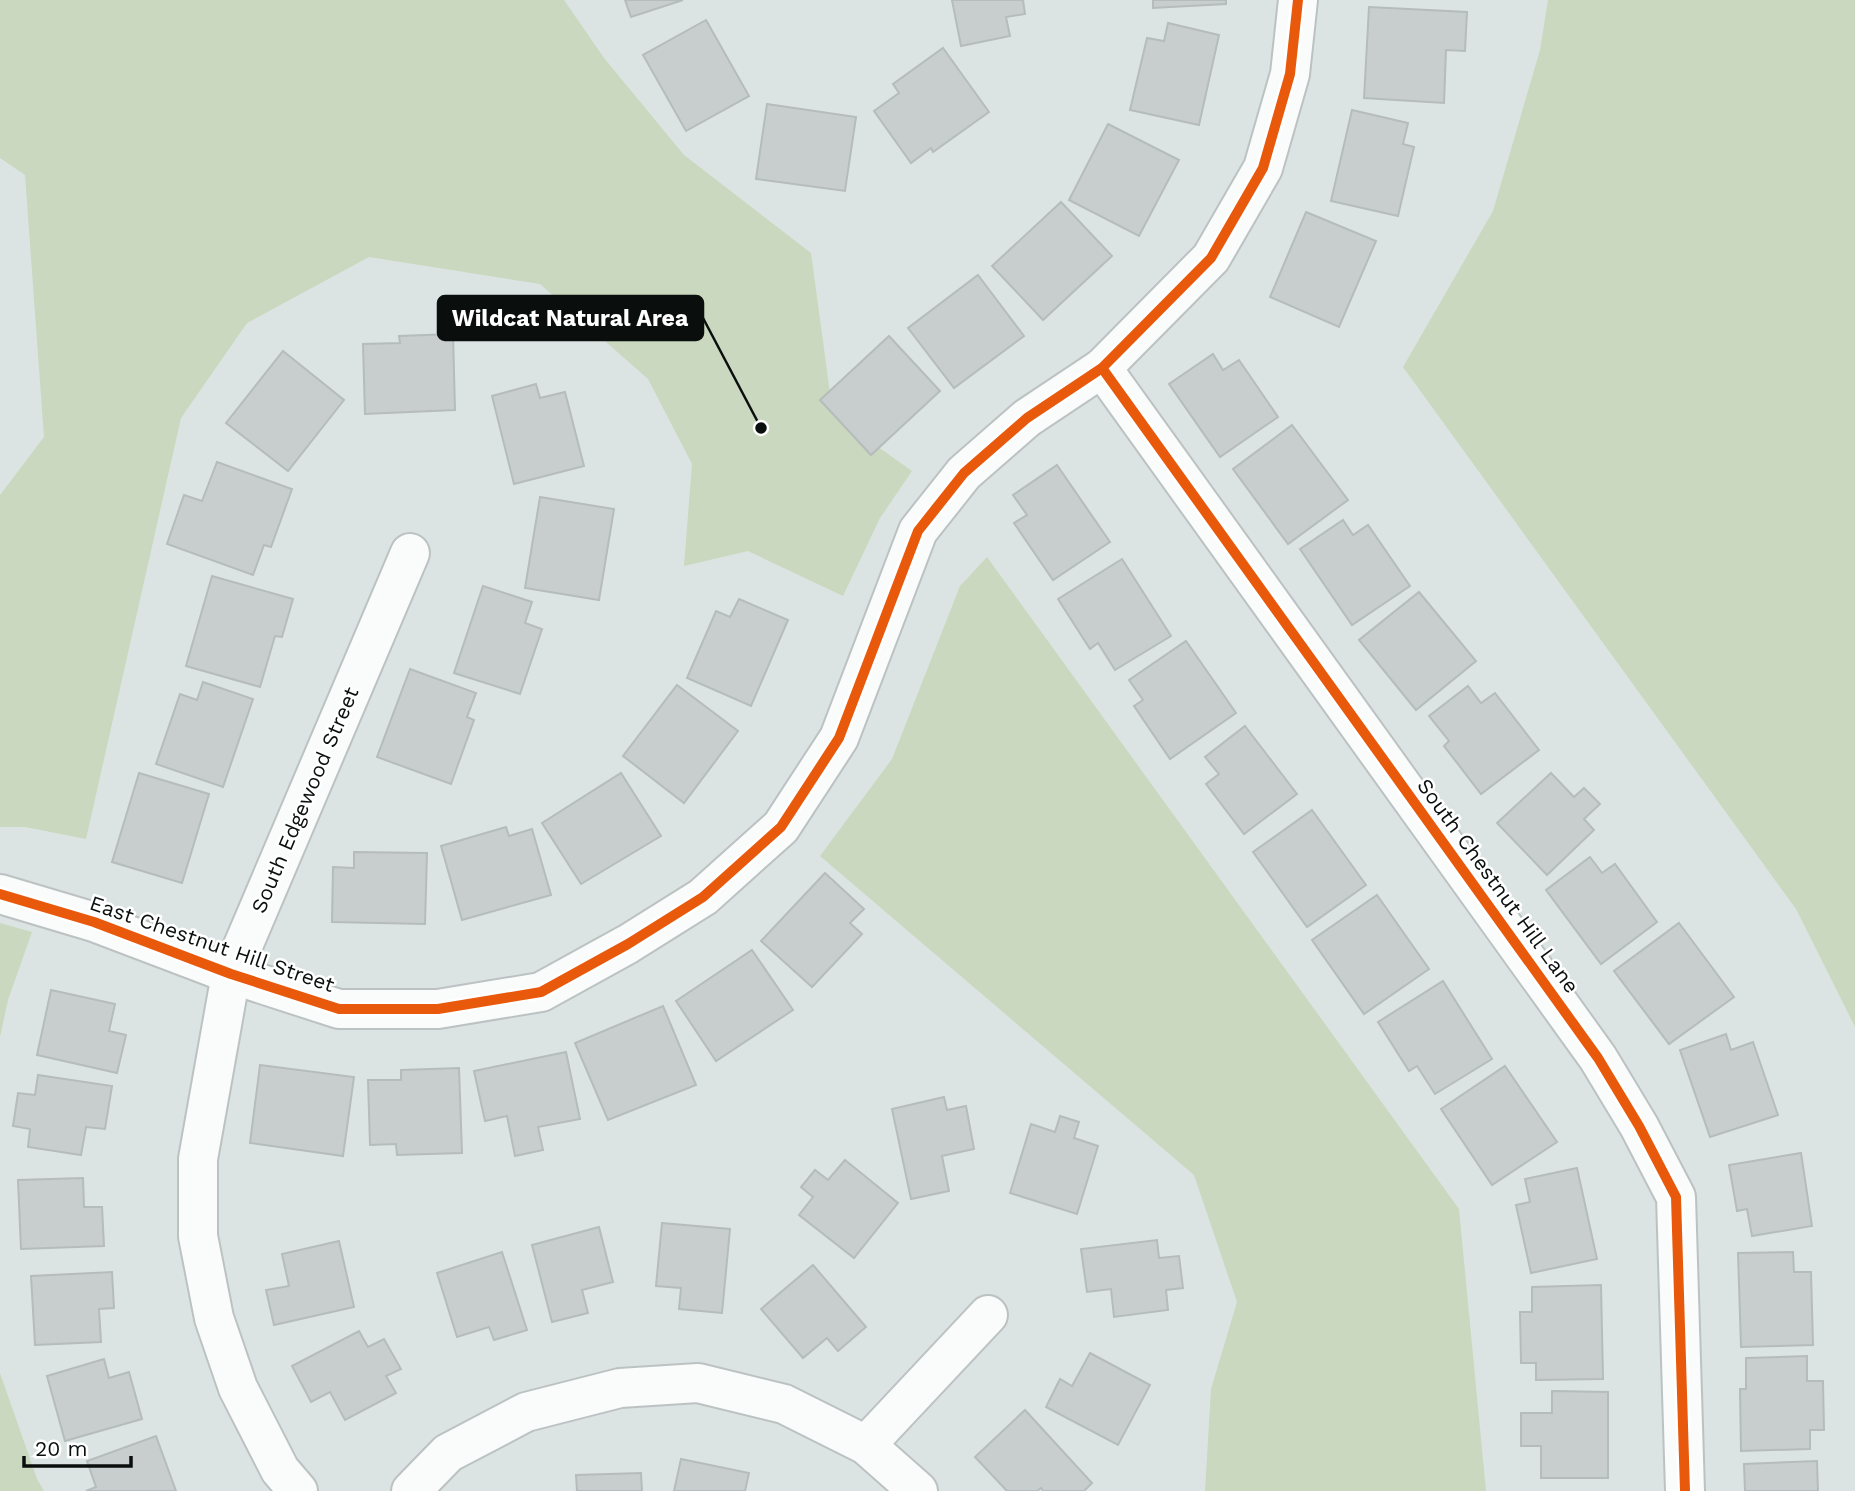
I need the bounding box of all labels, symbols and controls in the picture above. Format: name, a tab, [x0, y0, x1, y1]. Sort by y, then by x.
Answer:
callout: Wildcat Natural Area	[438, 296, 703, 340]
text: Wildcat Natural Area	[452, 305, 689, 332]
street label: South Edgewood Street	[246, 683, 364, 917]
street label: South Chestnut Hill Lane	[1412, 774, 1585, 998]
street label: East Chestnut Hill Street	[87, 890, 338, 997]
scale bar	[24, 1424, 131, 1468]
text: 20 m	[35, 1436, 87, 1461]

